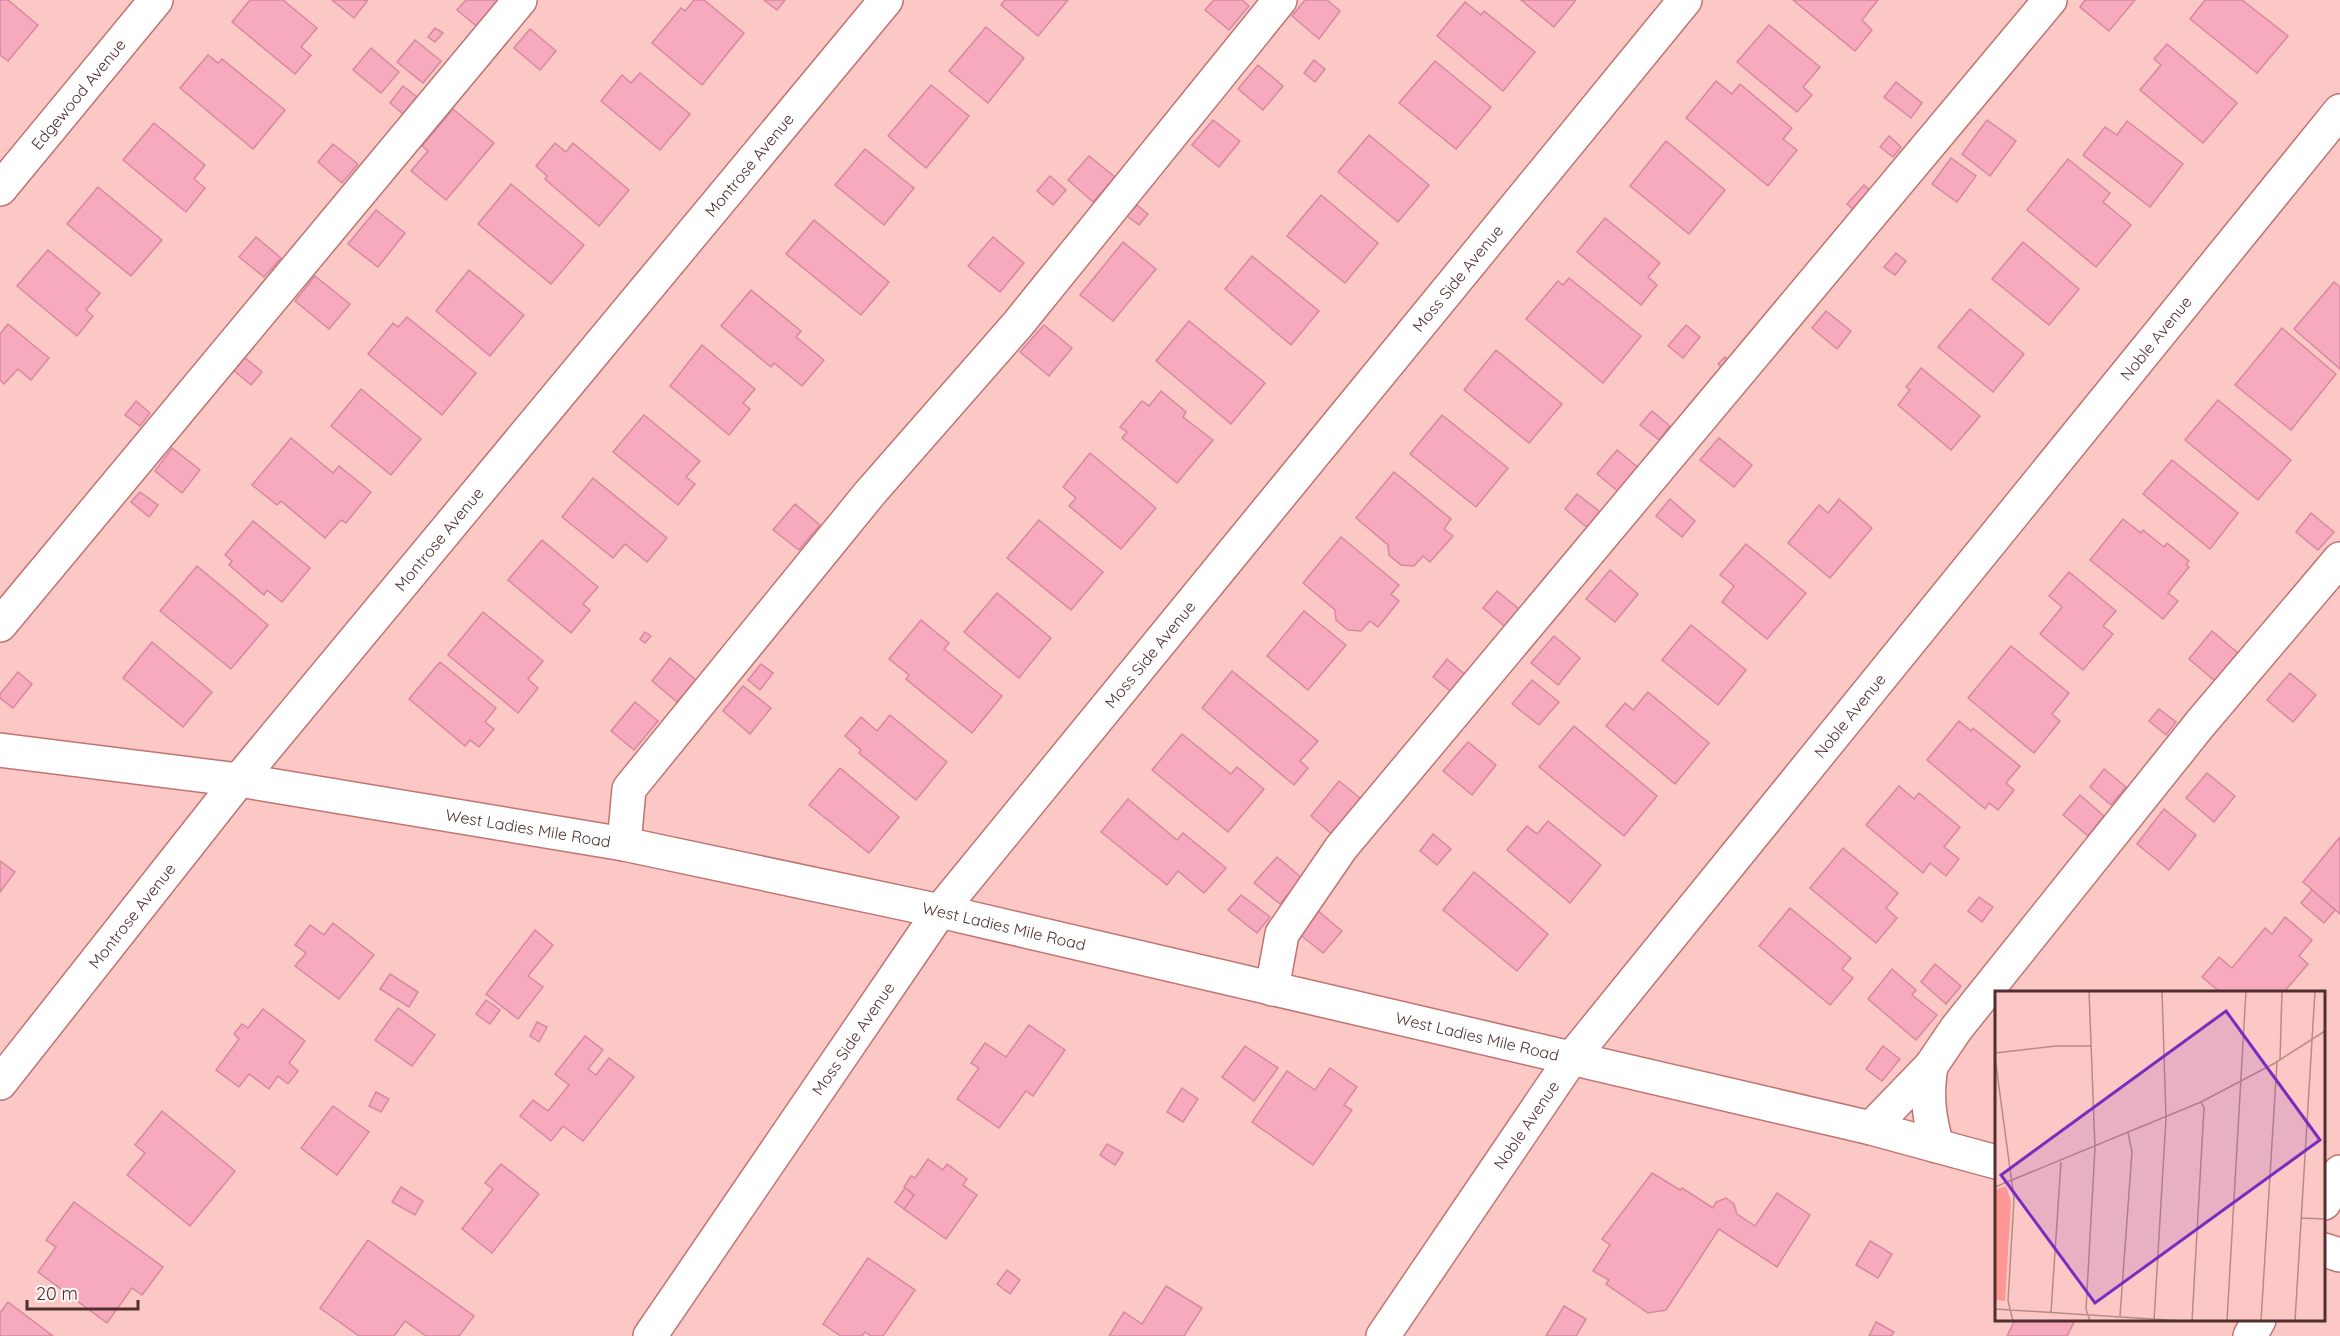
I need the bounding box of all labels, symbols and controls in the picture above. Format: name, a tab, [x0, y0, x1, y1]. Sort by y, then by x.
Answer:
street label: Edgewood Avenue	[27, 35, 130, 154]
street label: Montrose Avenue	[700, 109, 798, 221]
street label: Moss Side Avenue	[1408, 221, 1507, 336]
street label: Noble Avenue	[2116, 292, 2196, 384]
street label: Montrose Avenue	[390, 483, 488, 595]
street label: Moss Side Avenue	[1100, 597, 1200, 712]
street label: Noble Avenue	[1809, 669, 1890, 762]
street label: West Ladies Mile Road	[444, 804, 612, 852]
street label: Montrose Avenue	[84, 859, 180, 973]
street label: West Ladies Mile Road	[921, 898, 1088, 955]
street label: Moss Side Avenue	[807, 978, 899, 1099]
inset map	[1995, 991, 2325, 1321]
street label: West Ladies Mile Road	[1394, 1008, 1561, 1065]
street label: Noble Avenue	[1489, 1077, 1563, 1173]
scale bar	[27, 1273, 138, 1311]
text: 20 m	[36, 1282, 78, 1305]

